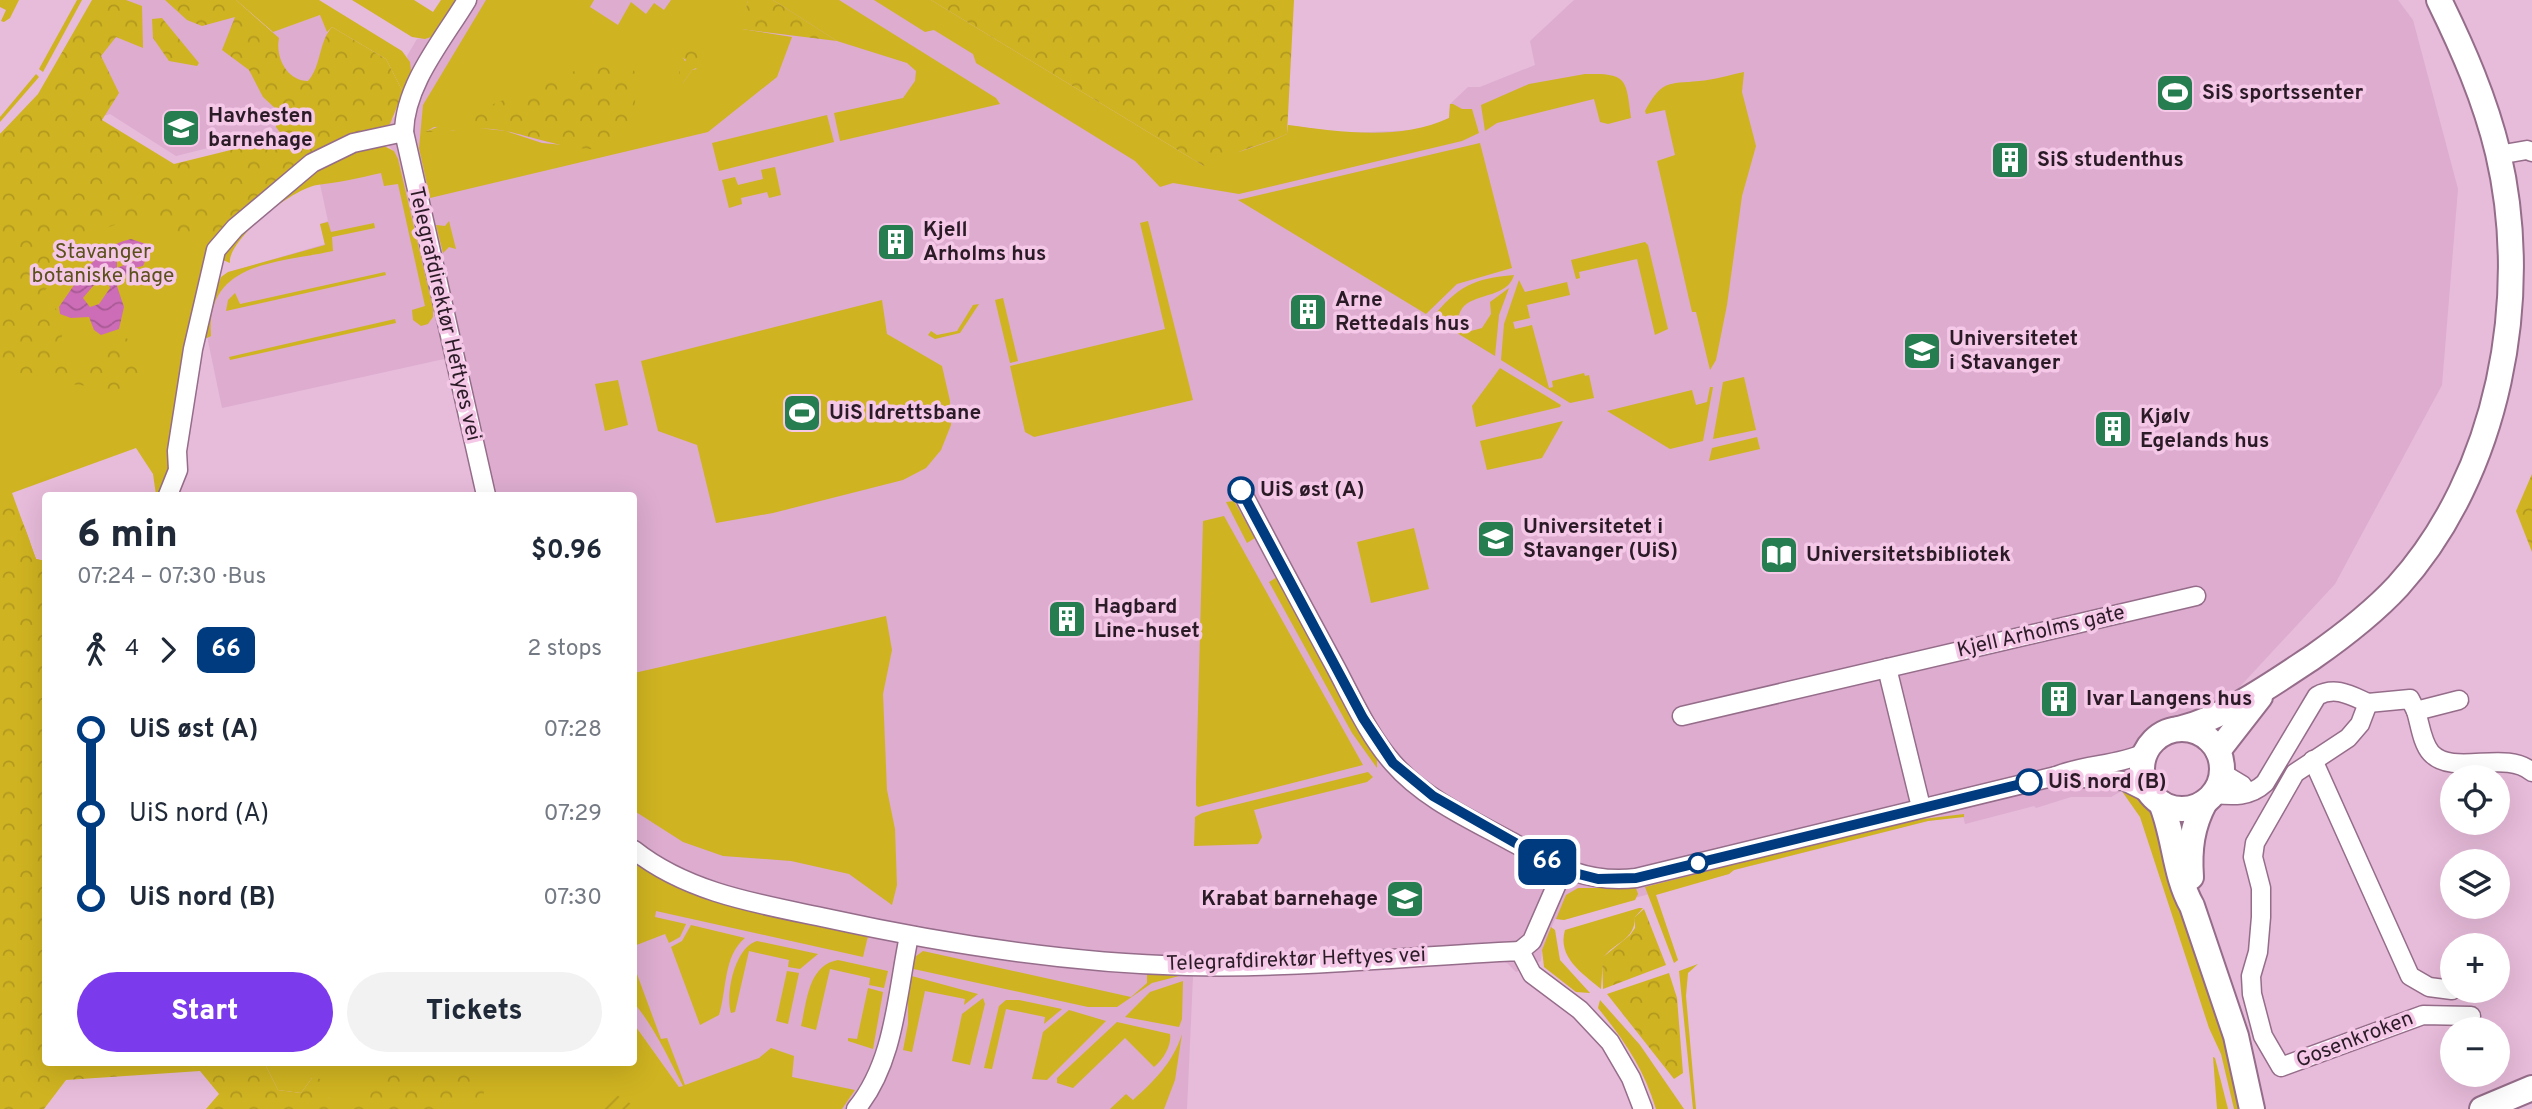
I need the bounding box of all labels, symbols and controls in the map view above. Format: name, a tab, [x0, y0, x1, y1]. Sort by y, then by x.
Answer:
sports icon: SiS sportssenter	[2154, 72, 2196, 114]
place label: SiS sportssenter	[2202, 80, 2363, 107]
place label: Havhesten barnehage	[208, 103, 313, 154]
school or university icon: Havhesten barnehage	[160, 107, 202, 149]
building icon: SiS studenthus	[1989, 139, 2031, 181]
place label: SiS studenthus	[2037, 147, 2184, 174]
street label: Telegrafdirektør Heftyes vei	[402, 184, 486, 444]
place label: Kjell Arholms hus	[923, 217, 1046, 268]
building icon: Kjell Arholms hus	[875, 221, 917, 263]
park label: Stavanger botaniske hage	[32, 239, 174, 290]
place label: Arne Rettedals hus	[1335, 287, 1470, 338]
building icon: Arne Rettedals hus	[1287, 291, 1329, 333]
place label: Universitetet i Stavanger	[1949, 326, 2078, 377]
school or university icon: Universitetet i Stavanger	[1901, 330, 1943, 372]
sports icon: UiS Idrettsbane	[781, 392, 823, 434]
place label: UiS Idrettsbane	[829, 400, 981, 427]
place label: Kjølv Egelands hus	[2140, 404, 2269, 455]
building icon: Kjølv Egelands hus	[2092, 408, 2134, 450]
marker: UiS øst (A)	[1228, 477, 1254, 503]
place label: UiS øst (A)	[1260, 477, 1365, 504]
text: 6 min	[77, 512, 178, 561]
place label: Universitetet i Stavanger (UiS)	[1523, 514, 1678, 565]
school or university icon: Universitetet i Stavanger (UiS)	[1475, 518, 1517, 560]
library icon: Universitetsbibliotek	[1758, 534, 1800, 576]
text: $0.96	[531, 535, 602, 568]
place label: Universitetsbibliotek	[1806, 542, 2011, 569]
text: 07:24 – 07:30 · Bus	[77, 563, 266, 592]
place label: Hagbard Line-huset	[1094, 594, 1200, 645]
building icon: Hagbard Line-huset	[1046, 598, 1088, 640]
street label: Kjell Arholms gate	[1954, 600, 2128, 664]
icon: walk	[77, 631, 115, 669]
icon: forward	[149, 631, 187, 669]
text: 4	[125, 635, 139, 664]
text: 66	[211, 635, 241, 665]
text: 2 stops	[527, 635, 602, 664]
building icon: Ivar Langens hus	[2038, 678, 2080, 720]
place label: Ivar Langens hus	[2086, 686, 2252, 713]
text: UiS øst (A)	[129, 714, 259, 747]
text: 07:28	[544, 716, 602, 745]
map controls	[2440, 765, 2510, 1087]
button: locate	[2440, 765, 2510, 835]
marker: UiS nord (B)	[2016, 769, 2042, 795]
place label: UiS nord (B)	[2048, 769, 2167, 796]
text: UiS nord (A)	[129, 798, 269, 831]
text: 07:29	[544, 800, 602, 829]
line badge: 66	[1516, 839, 1578, 885]
text: 66	[1532, 847, 1562, 877]
button: layers	[2440, 849, 2510, 919]
unlabelled marker	[1688, 853, 1708, 873]
school or university icon: Krabat barnehage	[1384, 878, 1426, 920]
text: UiS nord (B)	[129, 882, 276, 915]
text: 07:30	[543, 884, 602, 913]
place label: Krabat barnehage	[1201, 886, 1378, 913]
button: +	[2440, 933, 2510, 1003]
street label: Telegrafdirektør Heftyes vei	[1166, 942, 1426, 978]
button: Start	[77, 972, 333, 1052]
button: Tickets	[347, 972, 602, 1052]
street label: Gosenkroken	[2293, 1005, 2417, 1075]
button: −	[2440, 1017, 2510, 1087]

